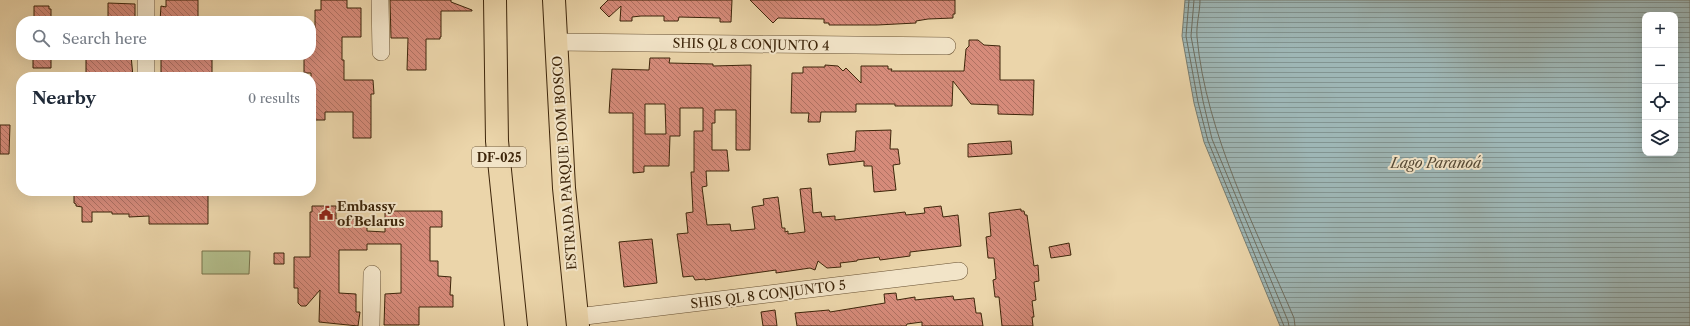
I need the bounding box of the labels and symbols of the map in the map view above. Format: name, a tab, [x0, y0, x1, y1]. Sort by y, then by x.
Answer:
street label: SHIS QL 8 CONJUNTO 4	[672, 35, 830, 53]
street label: ESTRADA PARQUE DOM BOSCO	[549, 55, 579, 271]
road number: DF-025	[472, 147, 526, 167]
water label: Lago Paranoá	[1390, 154, 1482, 172]
place label: Embassy of Belarus	[337, 198, 404, 229]
public building icon: Embassy of Belarus	[318, 205, 334, 221]
street label: SHIS QL 8 CONJUNTO 5	[689, 277, 847, 311]

